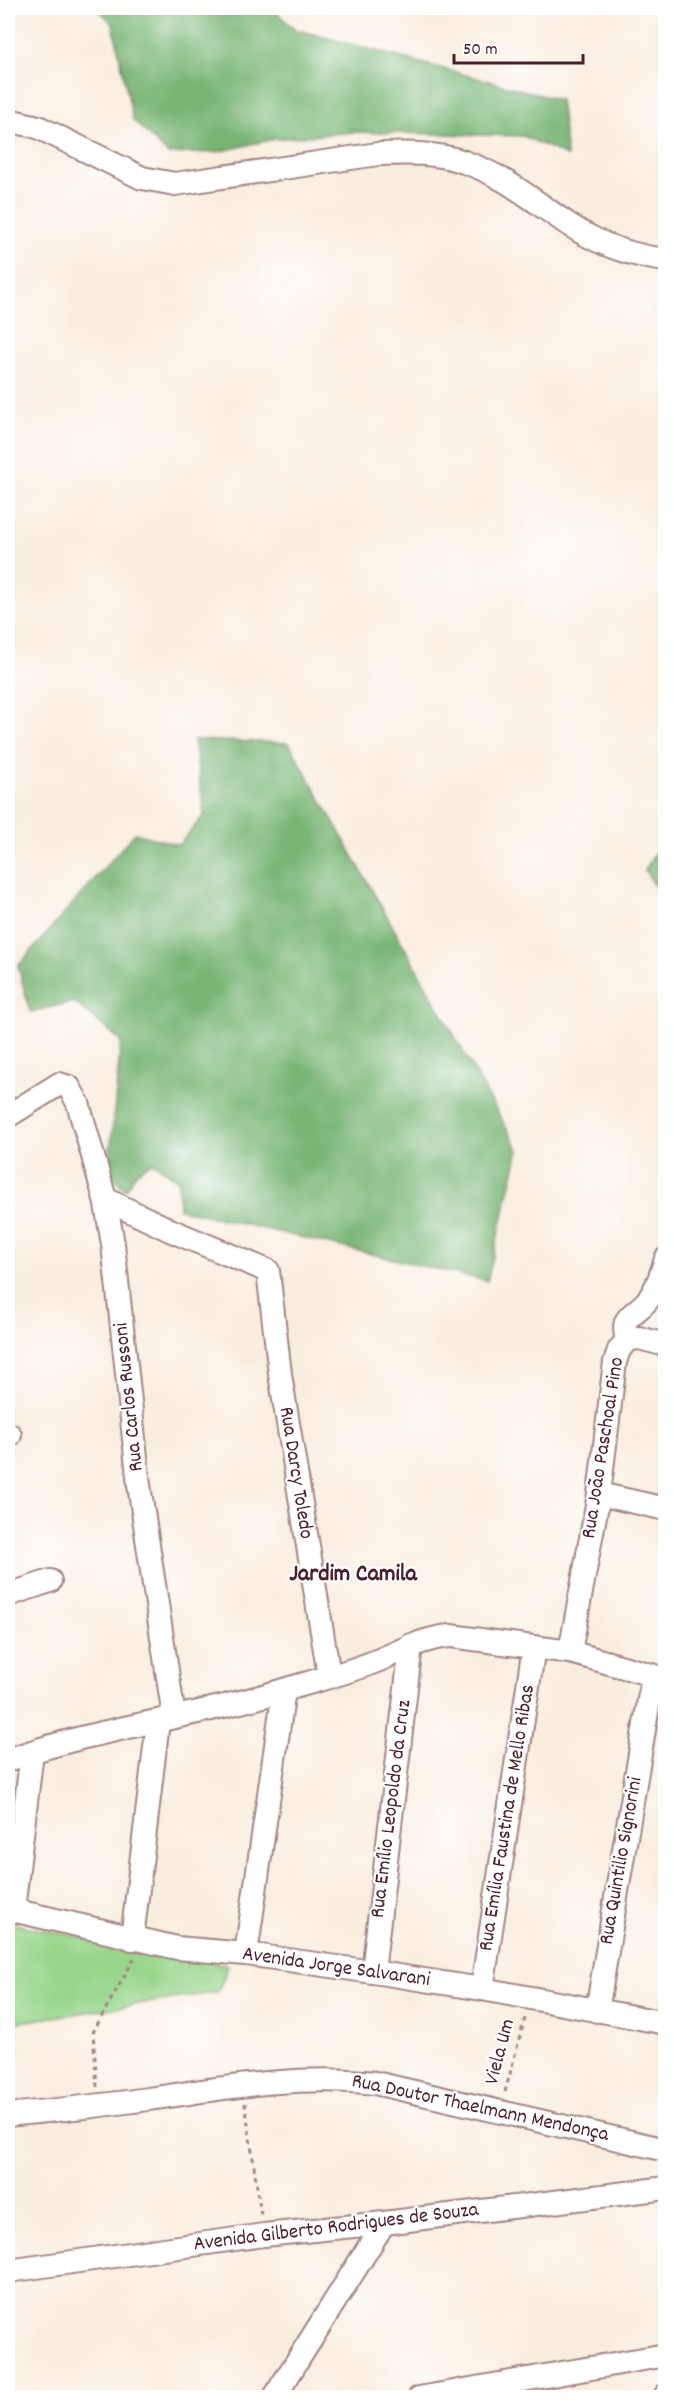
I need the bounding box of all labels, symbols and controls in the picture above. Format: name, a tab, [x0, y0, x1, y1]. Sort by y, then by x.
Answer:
scale bar	[454, 27, 583, 65]
text: 50 m	[463, 38, 498, 63]
street label: Rua Carlos Russoni	[107, 1321, 153, 1473]
street label: Rua João Paschoal Pino	[575, 1355, 633, 1541]
street label: Rua Darcy Toledo	[270, 1405, 320, 1541]
district label: Jardim Camila	[289, 1558, 417, 1592]
street label: Rua Emília Faustina de Mello Ribas	[472, 1682, 544, 1954]
street label: Rua Emílio Leopoldo da Cruz	[364, 1698, 420, 1920]
street label: Rua Quintilio Signorini	[592, 1775, 652, 1947]
street label: Avenida Jorge Salvarani	[240, 1940, 432, 1996]
street label: Viela Um	[478, 2016, 524, 2088]
street label: Rua Doutor Thaelmann Mendonça	[349, 2067, 612, 2151]
street label: Avenida Gilberto Rodrigues de Souza	[192, 2196, 481, 2260]

